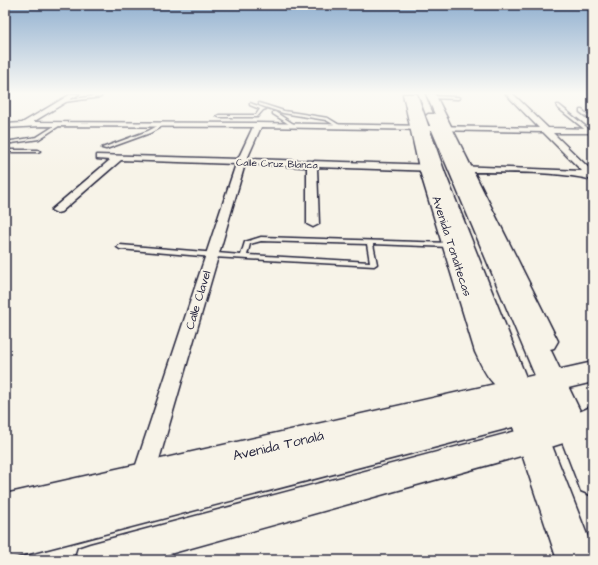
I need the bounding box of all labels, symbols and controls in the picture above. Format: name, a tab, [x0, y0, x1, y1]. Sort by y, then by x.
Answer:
street label: Calle Cruz Blanca	[236, 156, 318, 172]
street label: Avenida Tonaltecas	[427, 194, 476, 299]
street label: Calle Clavel	[181, 269, 216, 332]
street label: Avenida Tonalá	[231, 426, 326, 466]

